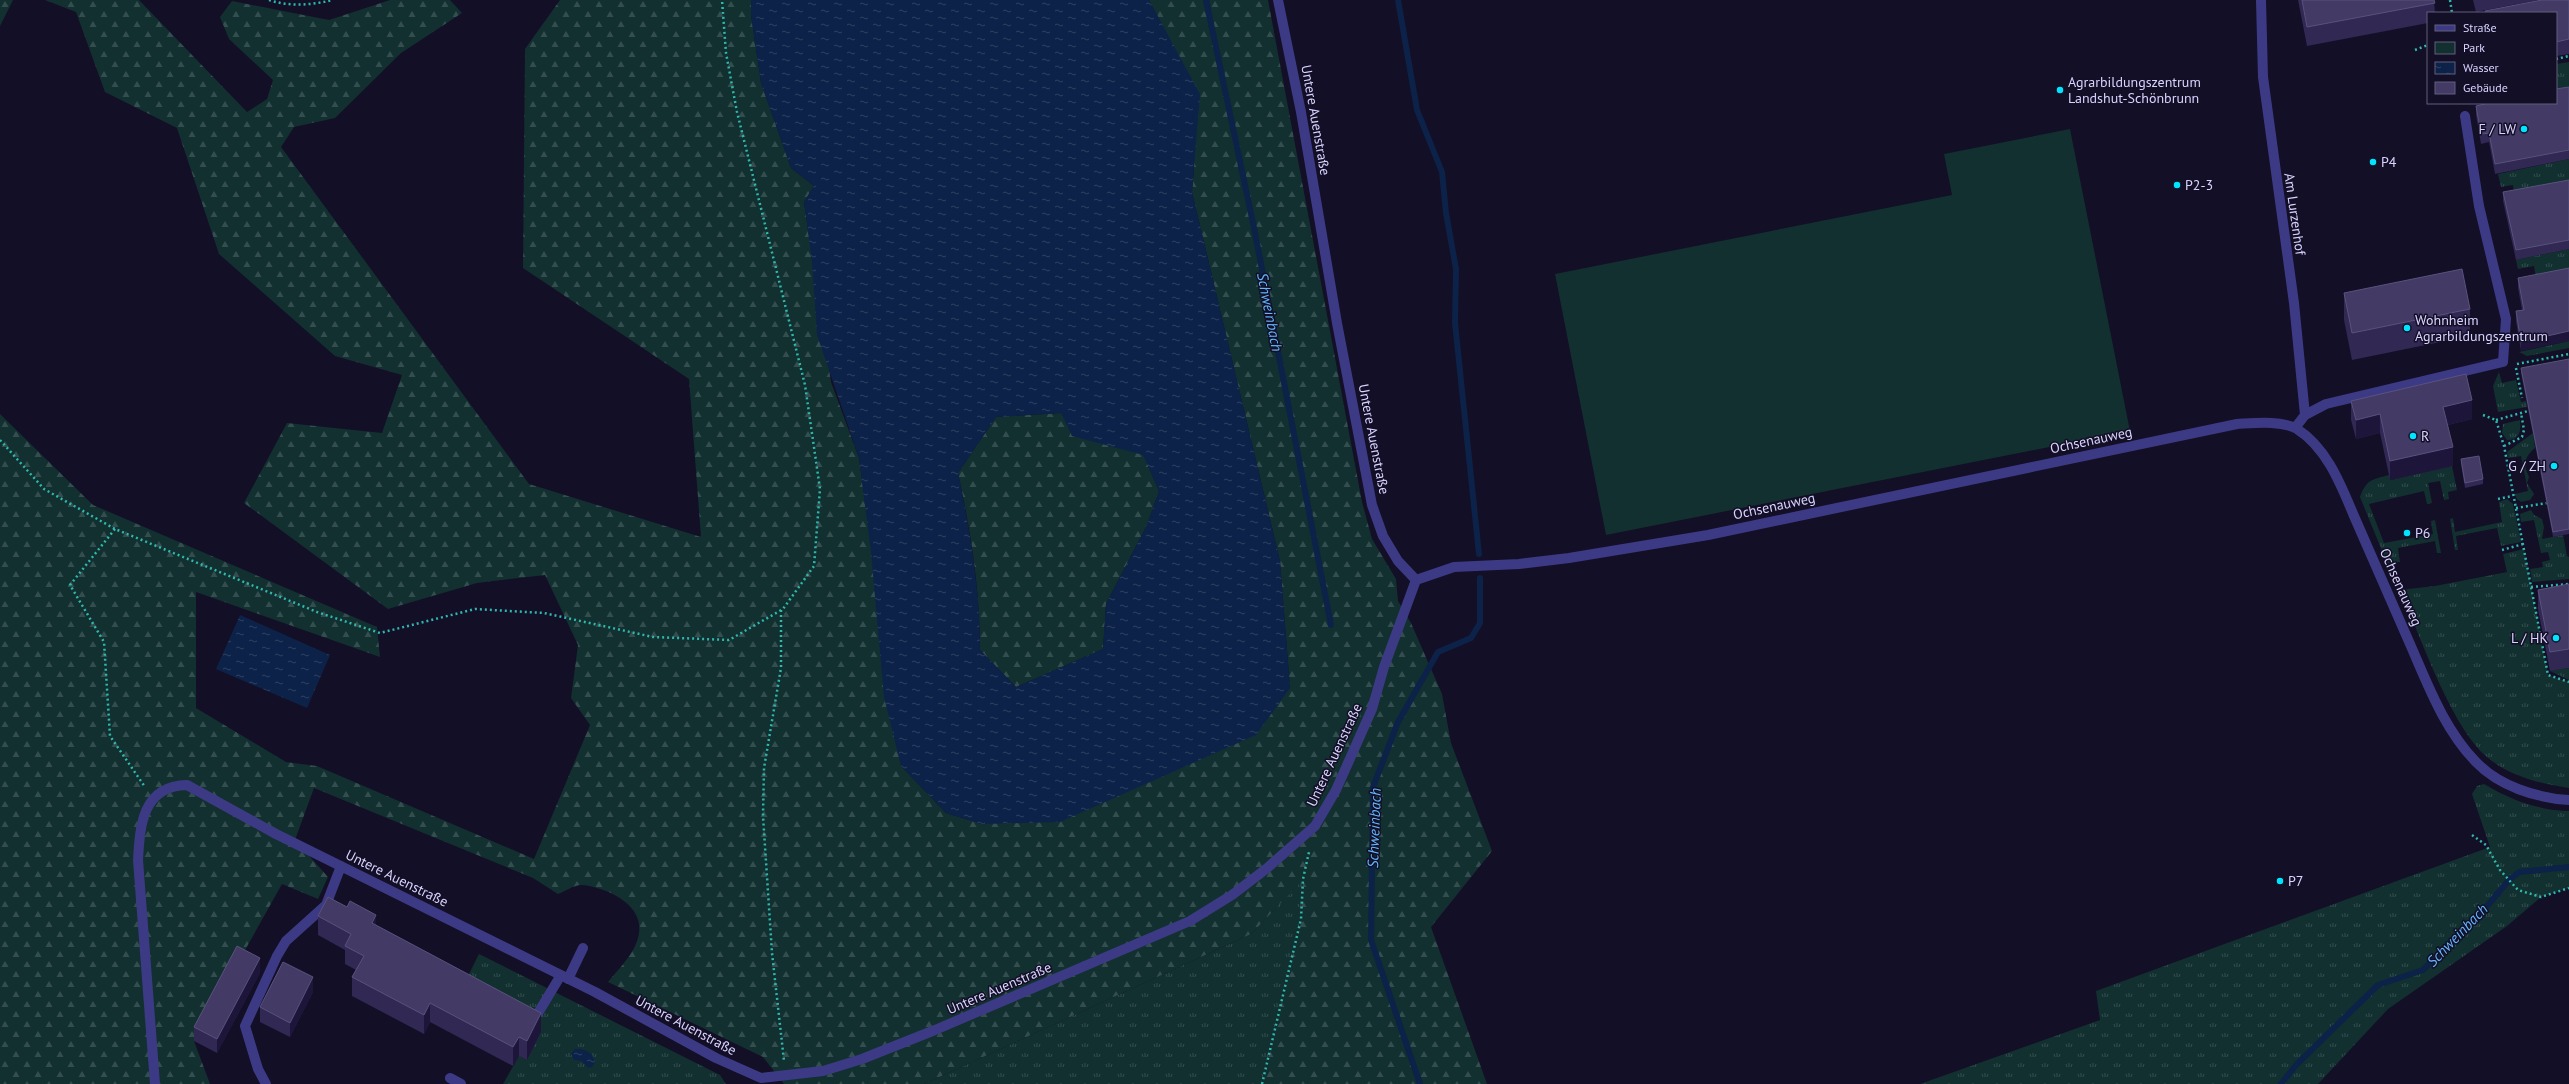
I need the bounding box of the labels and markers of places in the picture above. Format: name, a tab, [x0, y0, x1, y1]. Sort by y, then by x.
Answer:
place label: Agrarbildungszentrum Landshut-Schönbrunn	[2068, 73, 2201, 107]
marker: Agrarbildungszentrum Landshut-Schönbrunn	[2055, 85, 2065, 95]
place label: F / LW	[2479, 120, 2516, 138]
marker: F / LW	[2519, 124, 2529, 134]
place label: P4	[2381, 153, 2397, 171]
marker: P4	[2368, 157, 2378, 167]
place label: P2-3	[2185, 176, 2213, 194]
marker: P2-3	[2172, 180, 2182, 190]
place label: Wohnheim Agrarbildungszentrum	[2415, 311, 2548, 345]
marker: Wohnheim Agrarbildungszentrum	[2402, 323, 2412, 333]
place label: R	[2421, 427, 2429, 445]
marker: R	[2408, 431, 2418, 441]
place label: G / ZH	[2508, 457, 2546, 475]
marker: G / ZH	[2549, 461, 2559, 471]
place label: P6	[2415, 524, 2430, 542]
marker: P6	[2402, 528, 2412, 538]
place label: L / HK	[2511, 629, 2548, 647]
marker: L / HK	[2551, 633, 2561, 643]
place label: P7	[2288, 872, 2303, 890]
marker: P7	[2275, 876, 2285, 886]

